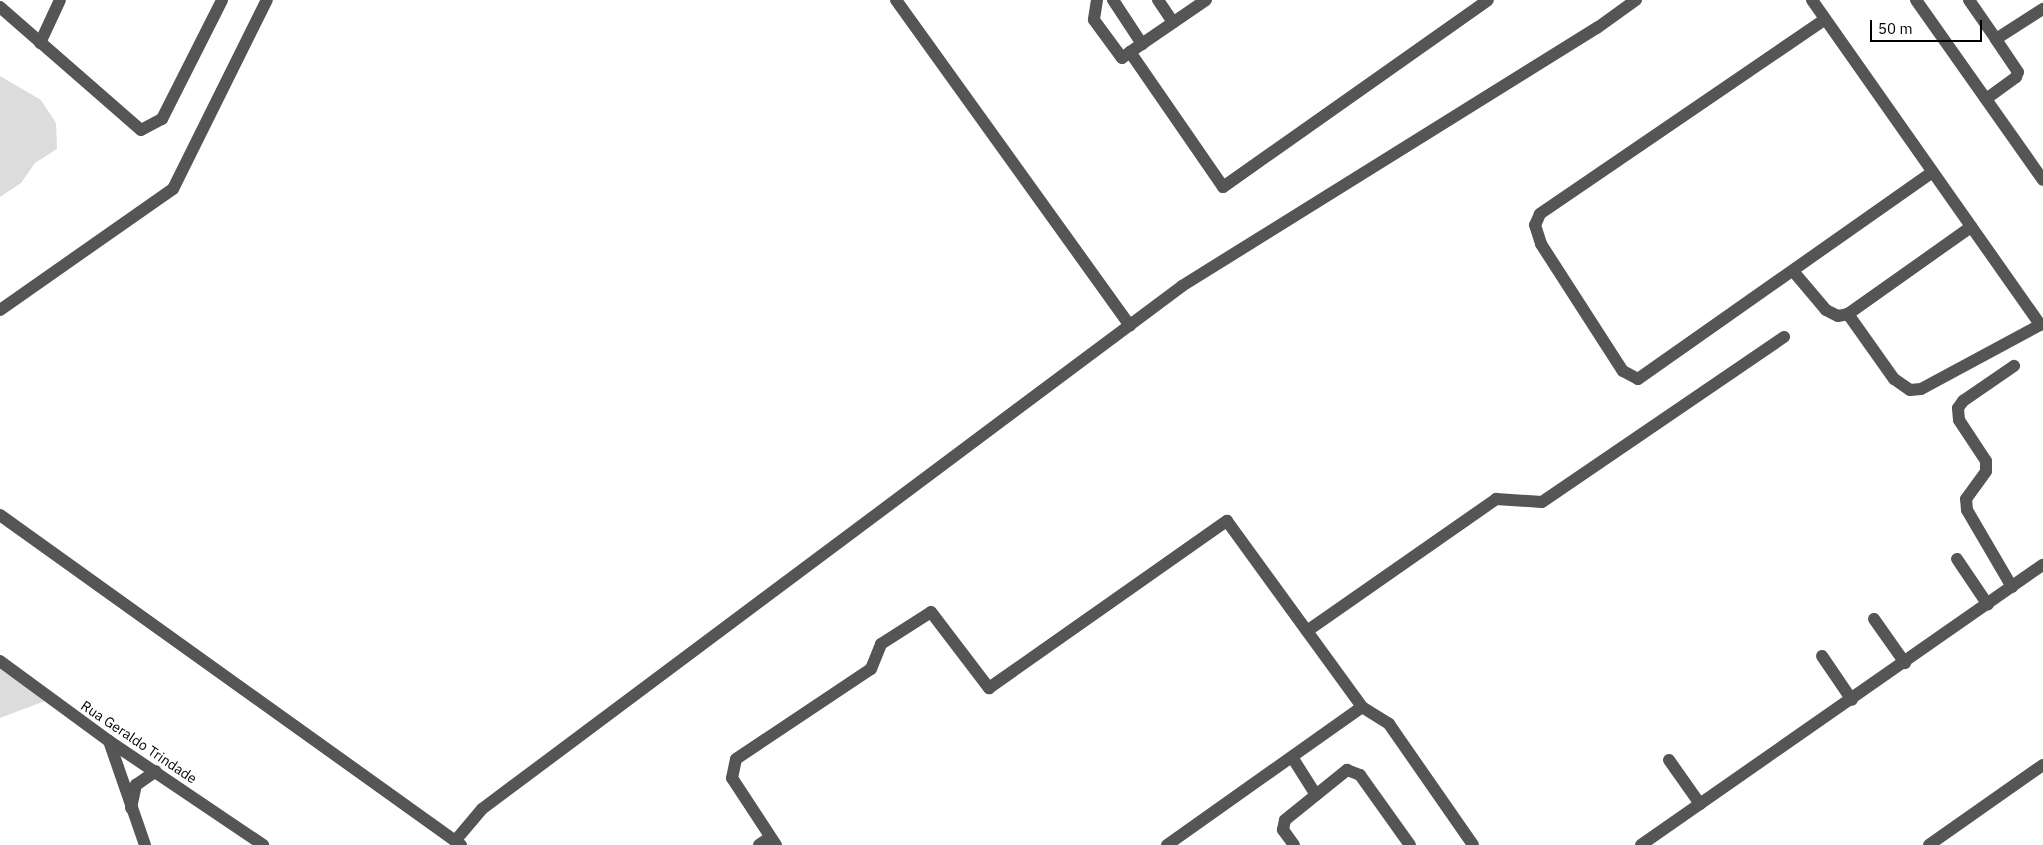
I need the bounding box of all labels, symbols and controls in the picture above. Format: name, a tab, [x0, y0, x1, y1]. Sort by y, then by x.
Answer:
scale bar	[1873, 10, 1986, 42]
text: 50 m	[1878, 19, 1913, 38]
street label: Rua Geraldo Trindade	[78, 697, 200, 787]

